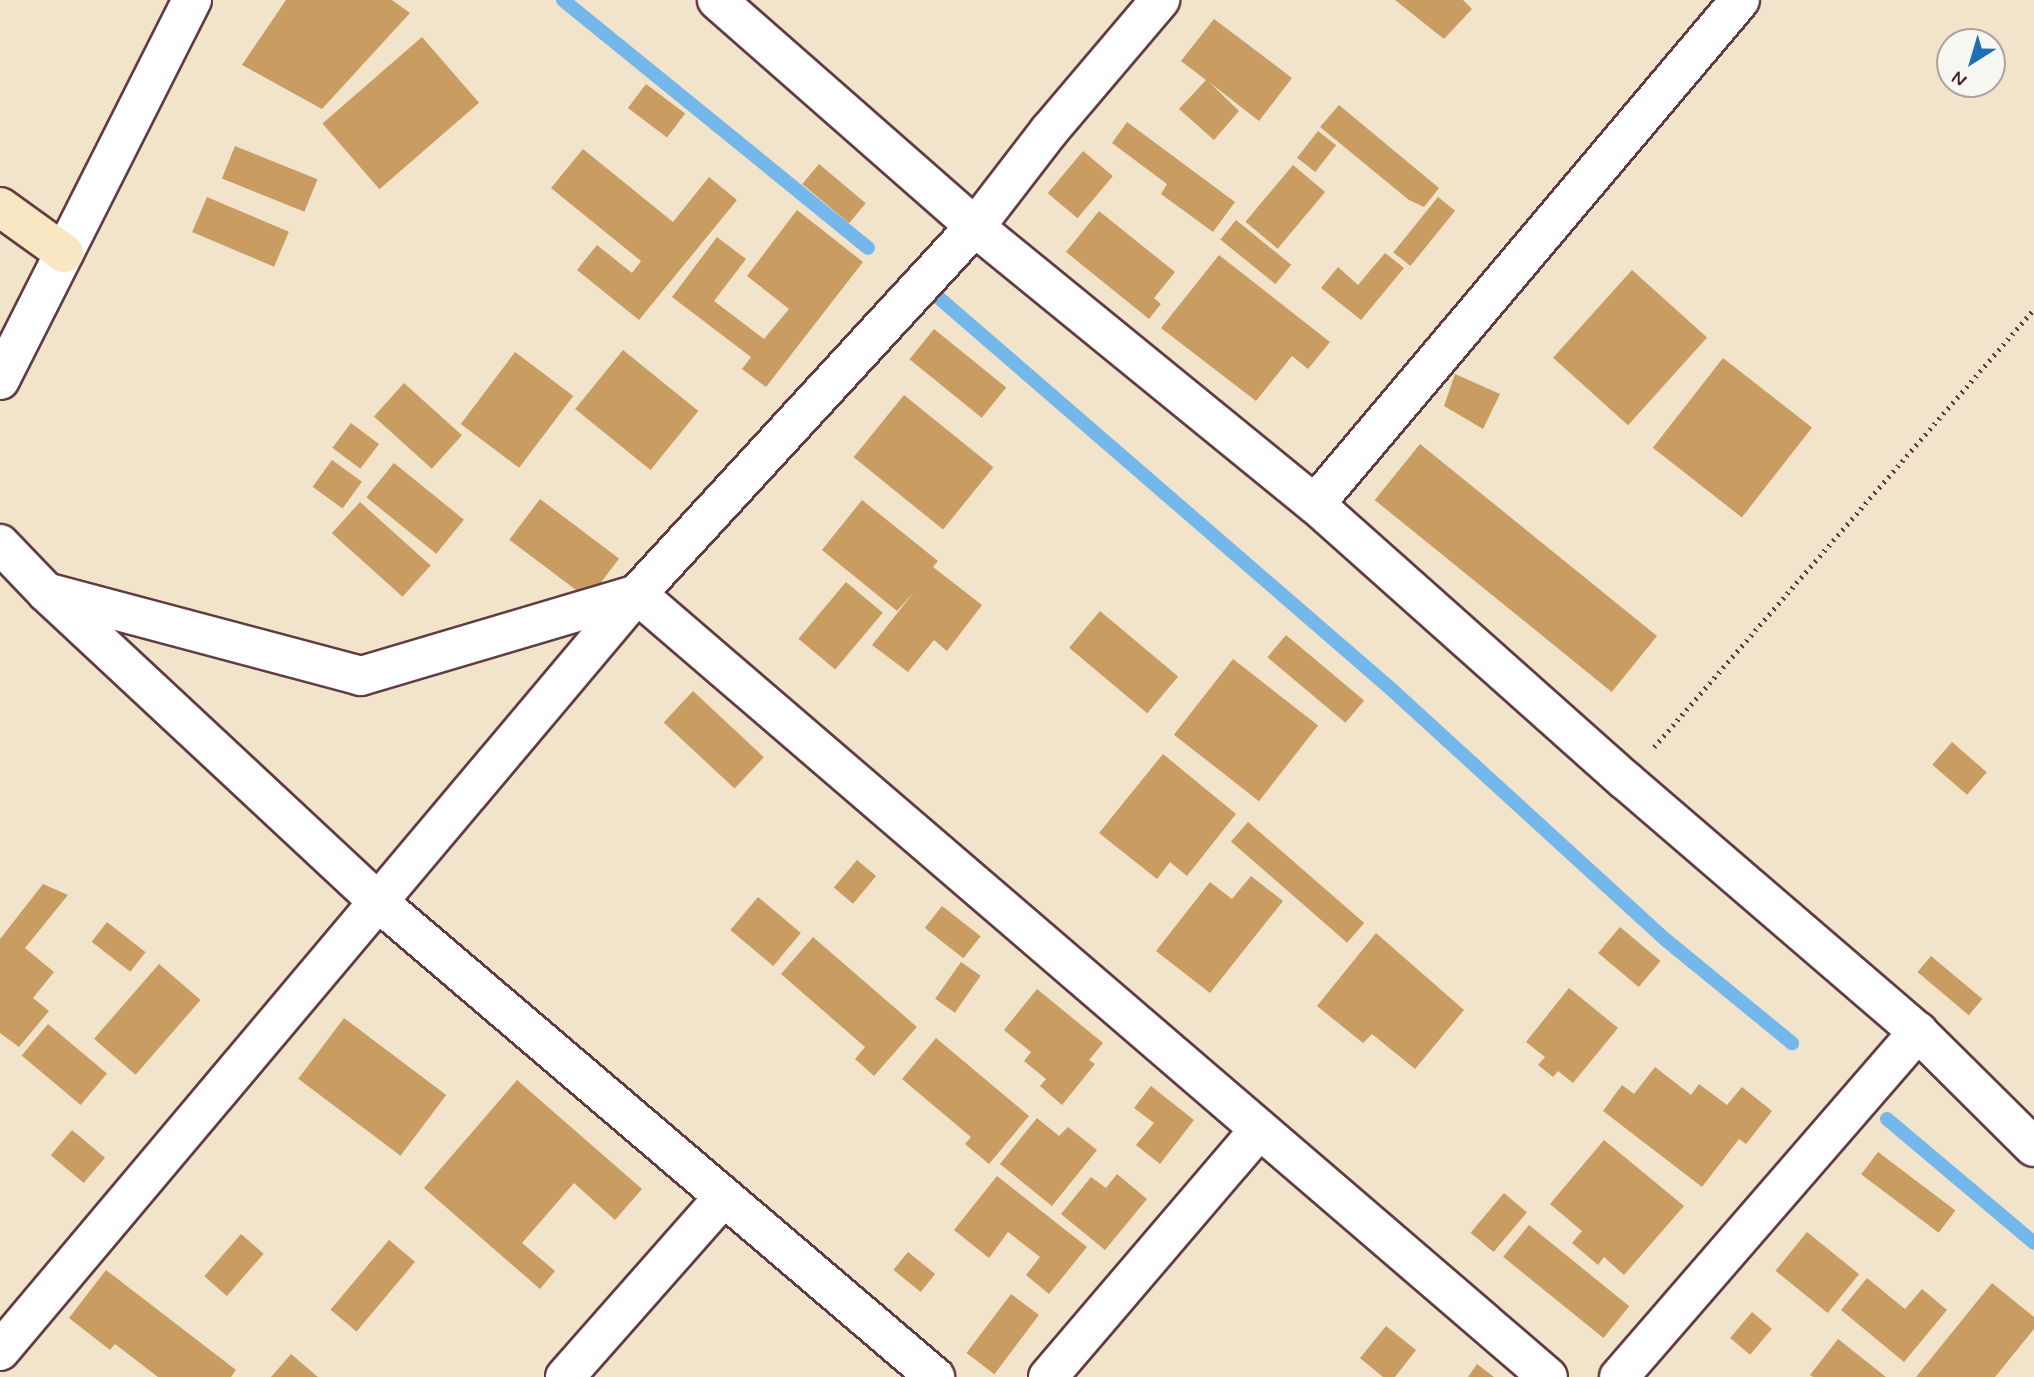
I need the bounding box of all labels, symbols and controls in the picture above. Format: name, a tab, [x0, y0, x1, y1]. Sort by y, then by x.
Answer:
north arrow	[1936, 28, 2006, 98]
text: N	[1947, 65, 1972, 92]

